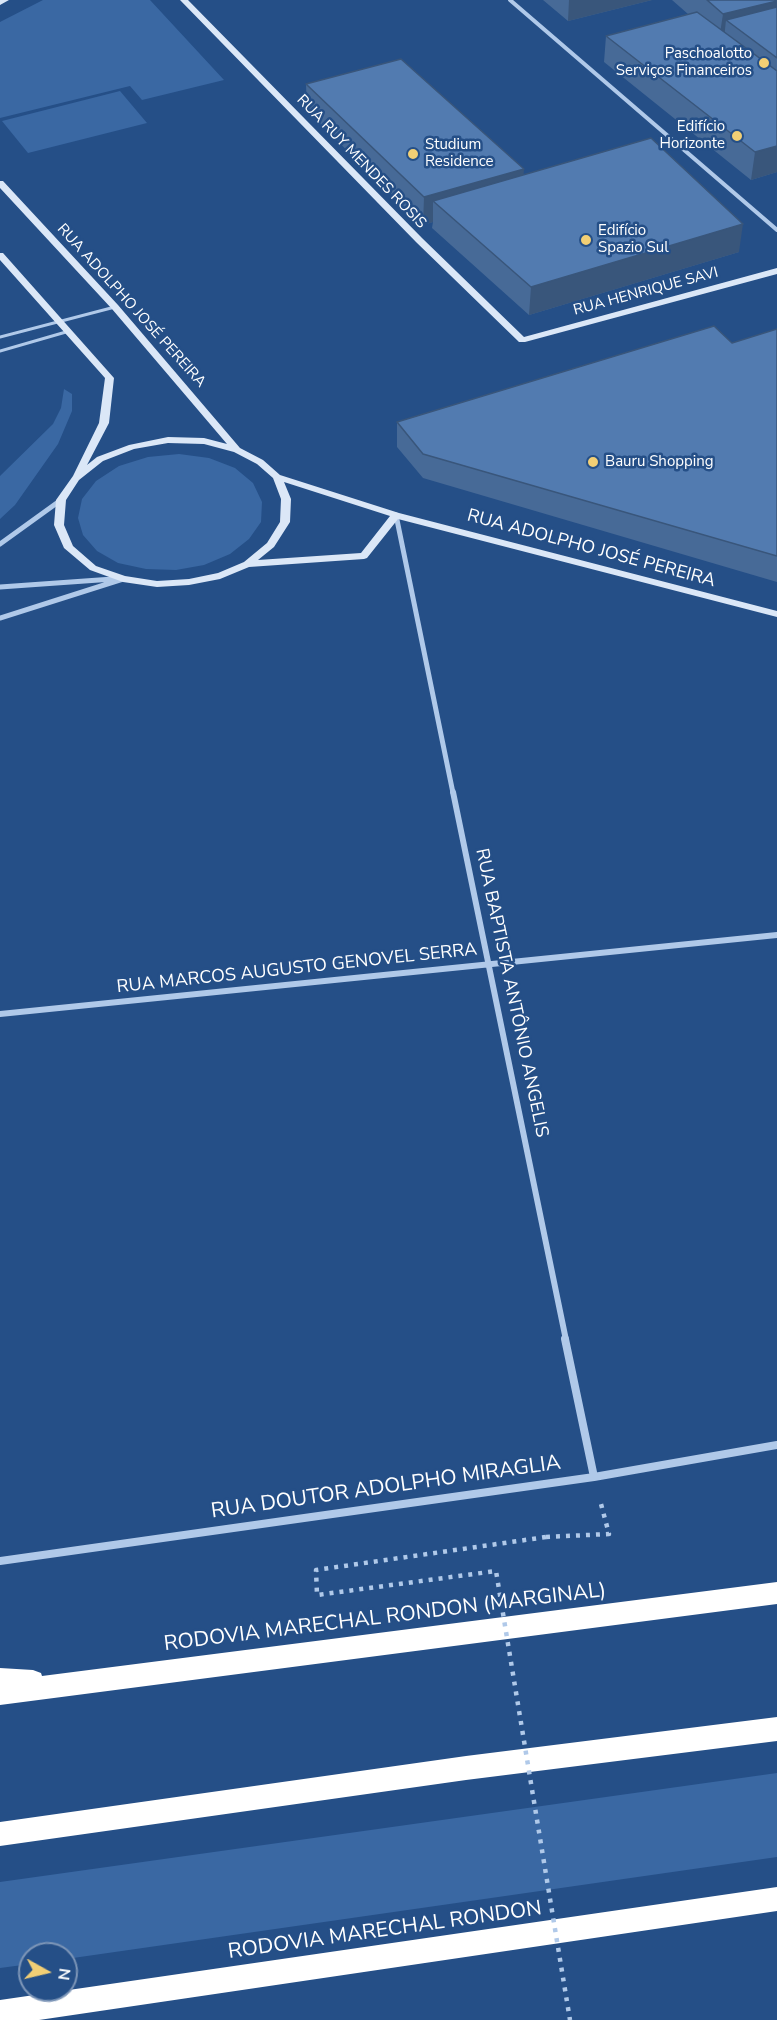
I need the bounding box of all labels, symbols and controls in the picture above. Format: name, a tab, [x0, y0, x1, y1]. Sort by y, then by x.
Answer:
place label: Paschoalotto Serviços Financeiros	[616, 45, 752, 80]
marker: Paschoalotto Serviços Financeiros	[757, 56, 771, 70]
street label: RUA RUY MENDES ROSIS	[292, 91, 430, 233]
place label: Edifício Horizonte	[660, 118, 725, 153]
marker: Edifício Horizonte	[730, 129, 744, 143]
place label: Studium Residence	[425, 136, 494, 171]
marker: Studium Residence	[406, 147, 420, 161]
street label: RUA ADOLPHO JOSÉ PEREIRA	[53, 221, 209, 391]
place label: Edifício Spazio Sul	[598, 222, 669, 257]
marker: Edifício Spazio Sul	[579, 233, 593, 247]
street label: RUA HENRIQUE SAVI	[572, 264, 720, 320]
place label: Bauru Shopping	[605, 453, 714, 471]
marker: Bauru Shopping	[586, 455, 600, 469]
street label: RUA ADOLPHO JOSÉ PEREIRA	[464, 505, 718, 593]
street label: RUA BAPTISTA ANTÔNIO ANGELIS	[470, 847, 552, 1139]
street label: RUA MARCOS AUGUSTO GENOVEL SERRA	[116, 939, 478, 999]
street label: RUA DOUTOR ADOLPHO MIRAGLIA	[210, 1451, 562, 1525]
street label: RODOVIA MARECHAL RONDON (MARGINAL)	[162, 1578, 608, 1658]
street label: RODOVIA MARECHAL RONDON	[227, 1896, 543, 1966]
north arrow	[18, 1942, 78, 2002]
text: N	[52, 1967, 76, 1982]

